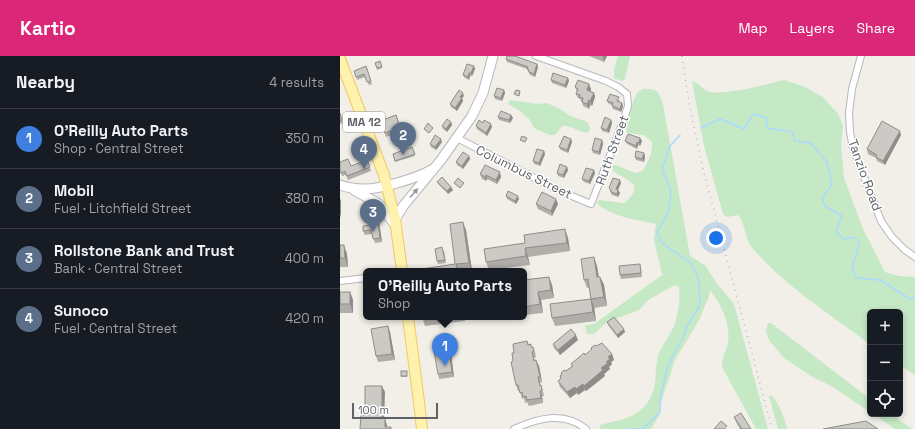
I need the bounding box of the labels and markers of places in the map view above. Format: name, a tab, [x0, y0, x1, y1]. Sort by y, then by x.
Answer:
pin: 2	[390, 122, 416, 155]
pin: 4	[351, 136, 377, 169]
pin: 3	[360, 199, 386, 232]
pin: 1	[432, 333, 458, 366]

